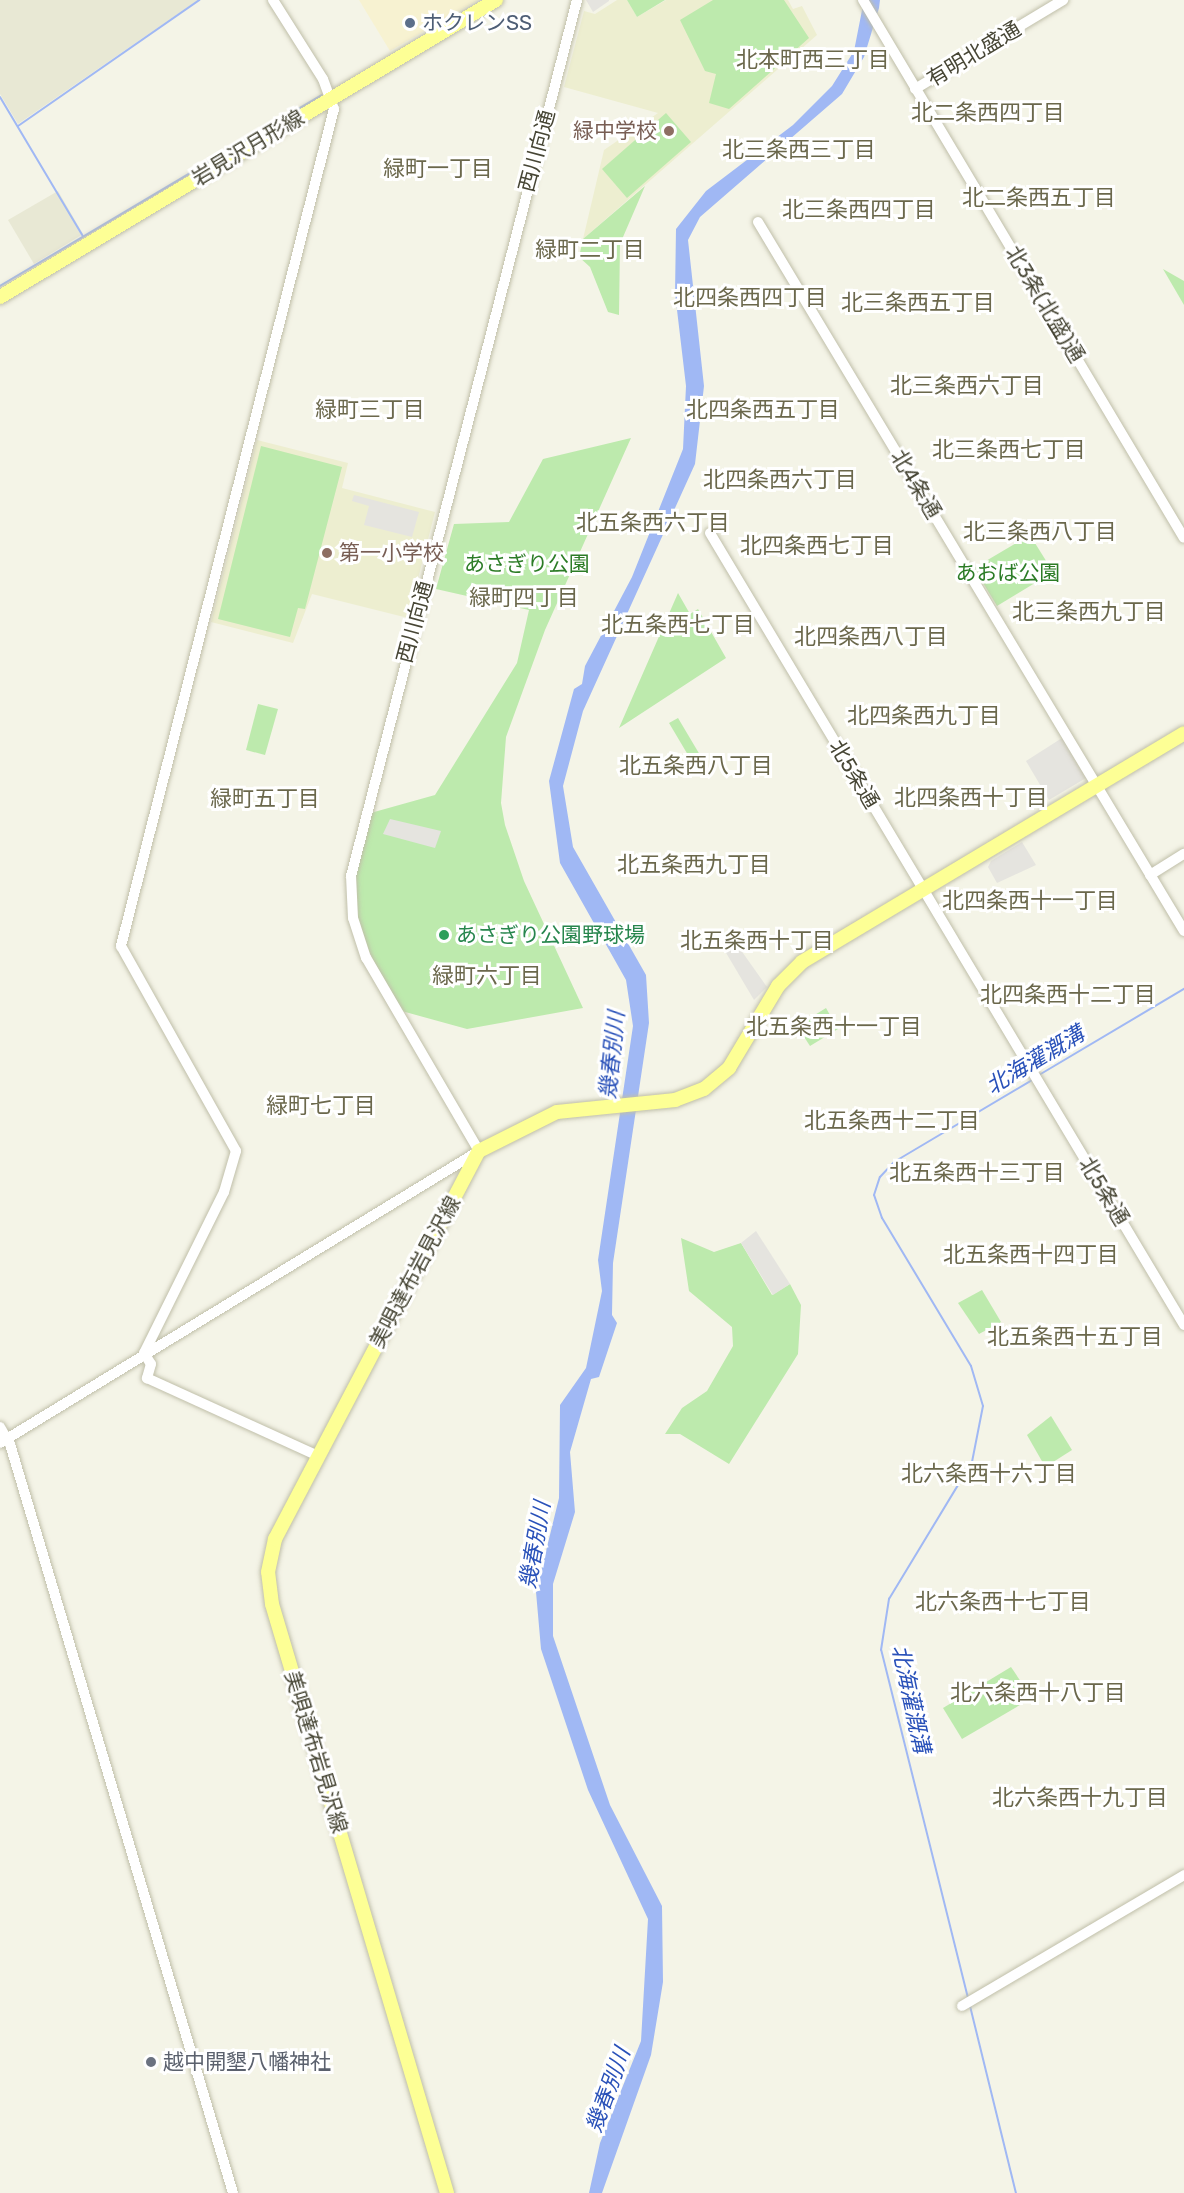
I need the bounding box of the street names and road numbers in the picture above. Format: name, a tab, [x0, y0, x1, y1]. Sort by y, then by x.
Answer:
street label: 有明北盛通	[923, 16, 1025, 92]
street label: 岩見沢月形線	[188, 105, 308, 191]
street label: 西川向通	[514, 107, 560, 195]
street label: 北3条(北盛)通	[1000, 241, 1090, 367]
street label: 北4条通	[886, 445, 946, 523]
street label: 西川向通	[392, 578, 438, 666]
street label: 北5条通	[824, 735, 884, 813]
street label: 北5条通	[1074, 1152, 1134, 1230]
street label: 美唄達布岩見沢線	[364, 1192, 466, 1352]
street label: 美唄達布岩見沢線	[279, 1668, 353, 1836]

